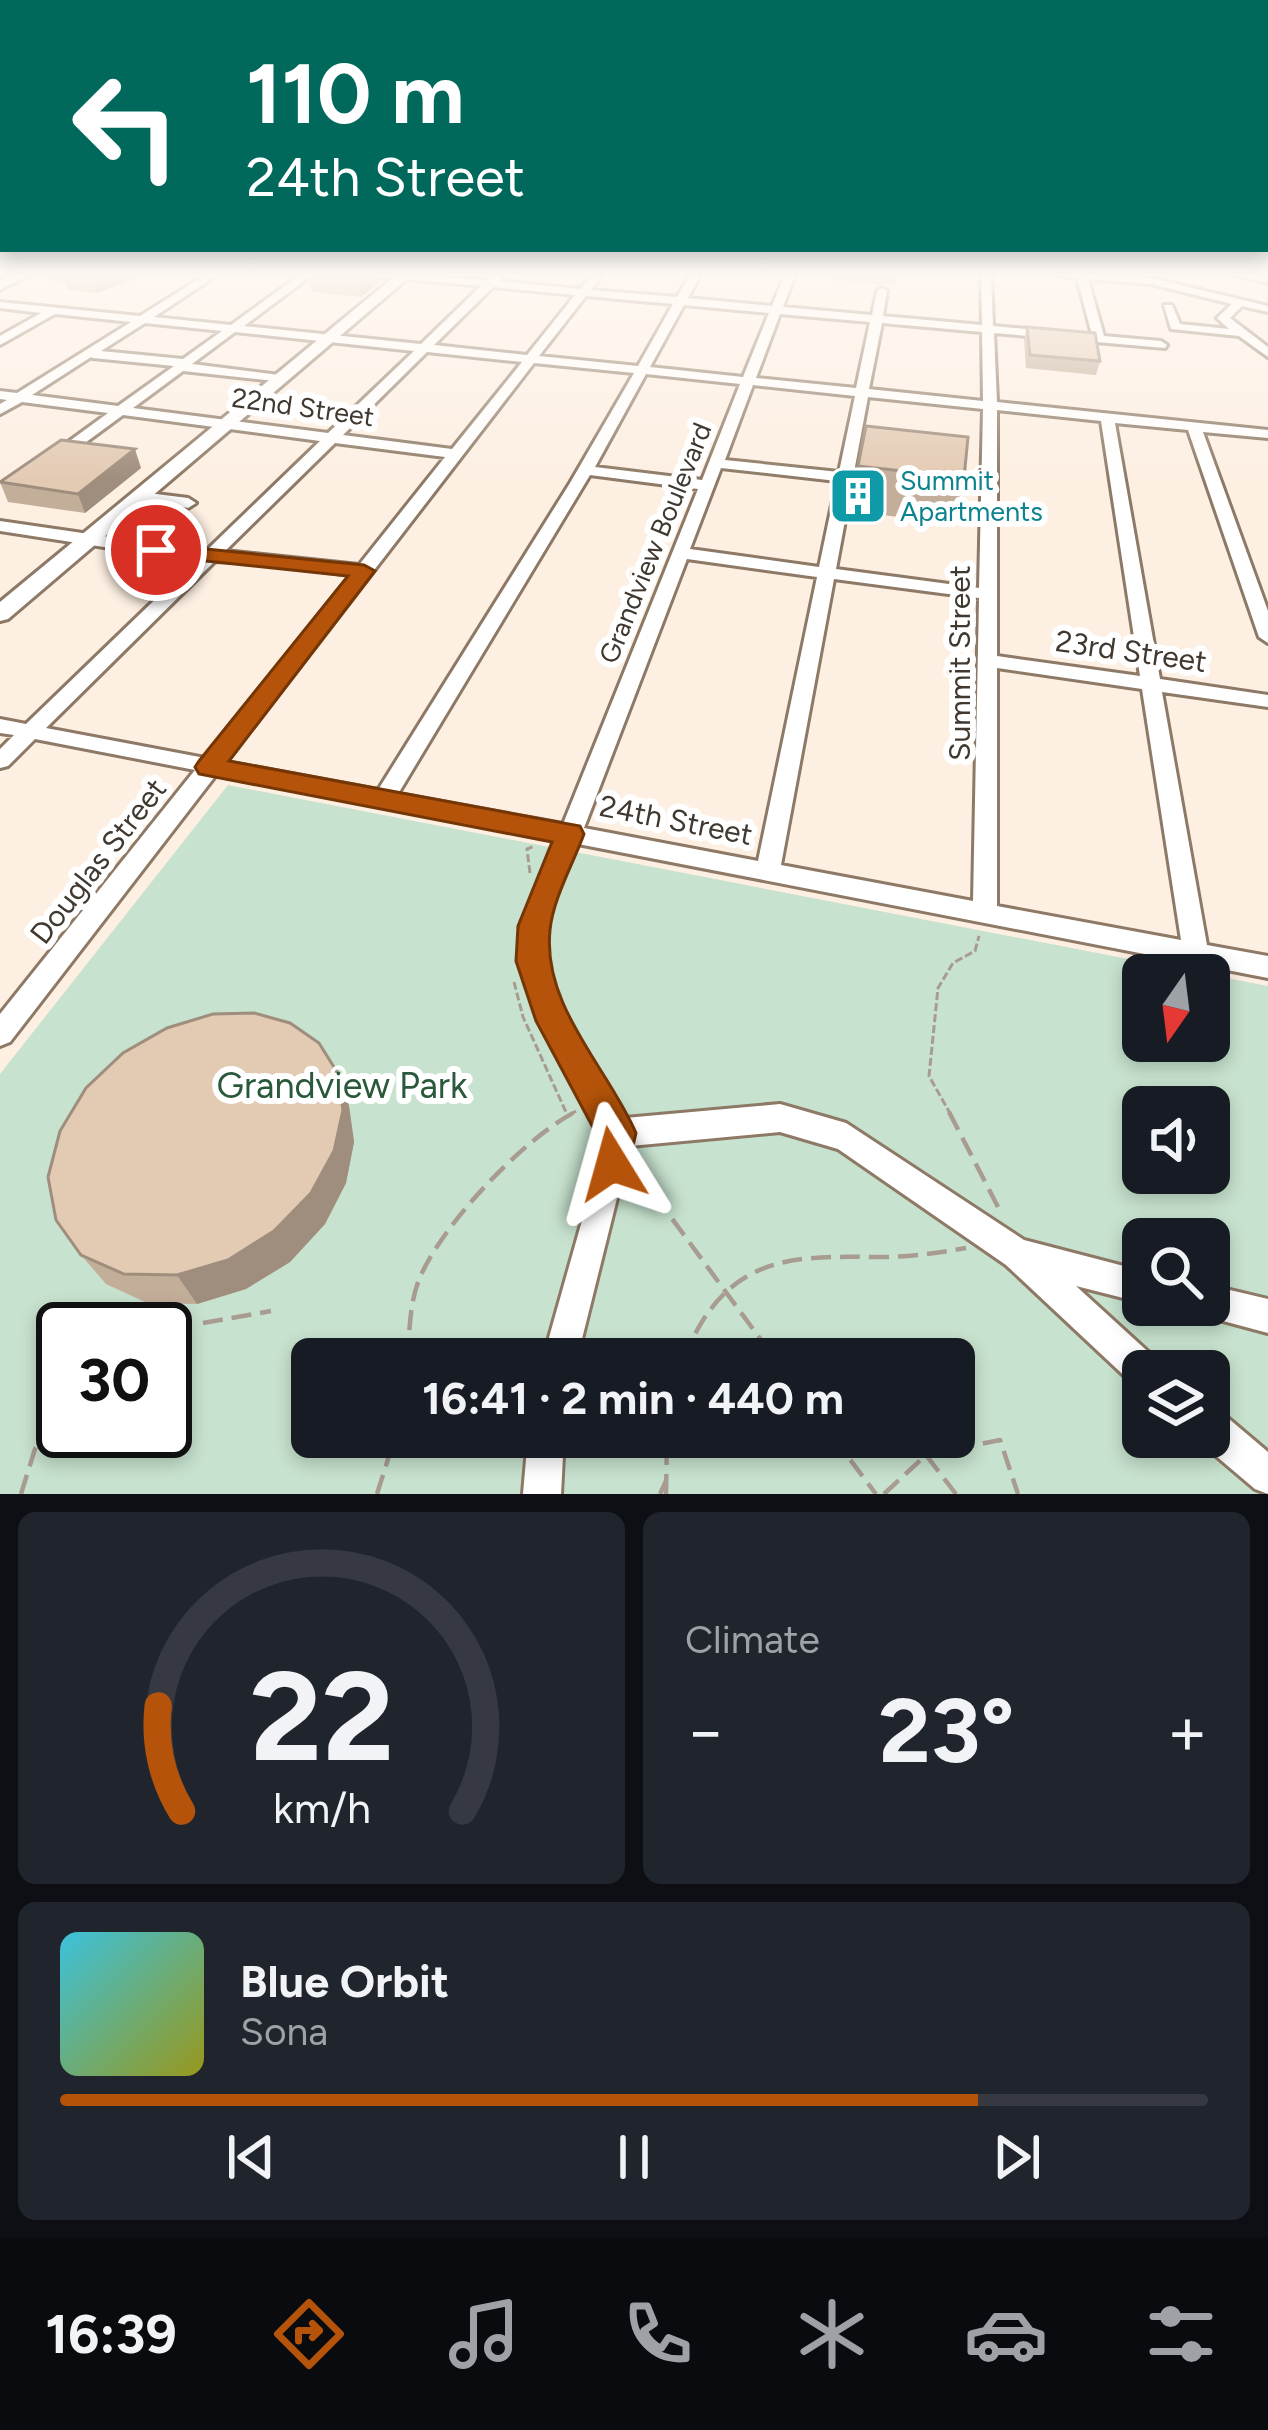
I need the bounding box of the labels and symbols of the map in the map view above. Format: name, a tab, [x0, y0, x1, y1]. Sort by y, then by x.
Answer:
street label: 22nd Street	[230, 381, 376, 433]
street label: Grandview Boulevard	[592, 418, 718, 668]
place label: Summit Apartments	[900, 464, 1043, 528]
building icon: Summit Apartments	[827, 465, 889, 527]
pin	[105, 499, 207, 601]
street label: Summit Street	[941, 565, 978, 761]
street label: 23rd Street	[1053, 622, 1209, 680]
street label: Douglas Street	[22, 771, 174, 951]
street label: 24th Street	[596, 787, 756, 853]
north arrow	[1122, 954, 1230, 1062]
park label: Grandview Park	[217, 1064, 468, 1107]
position arrow	[549, 1101, 675, 1227]
speed limit sign: 30	[36, 1302, 192, 1458]

